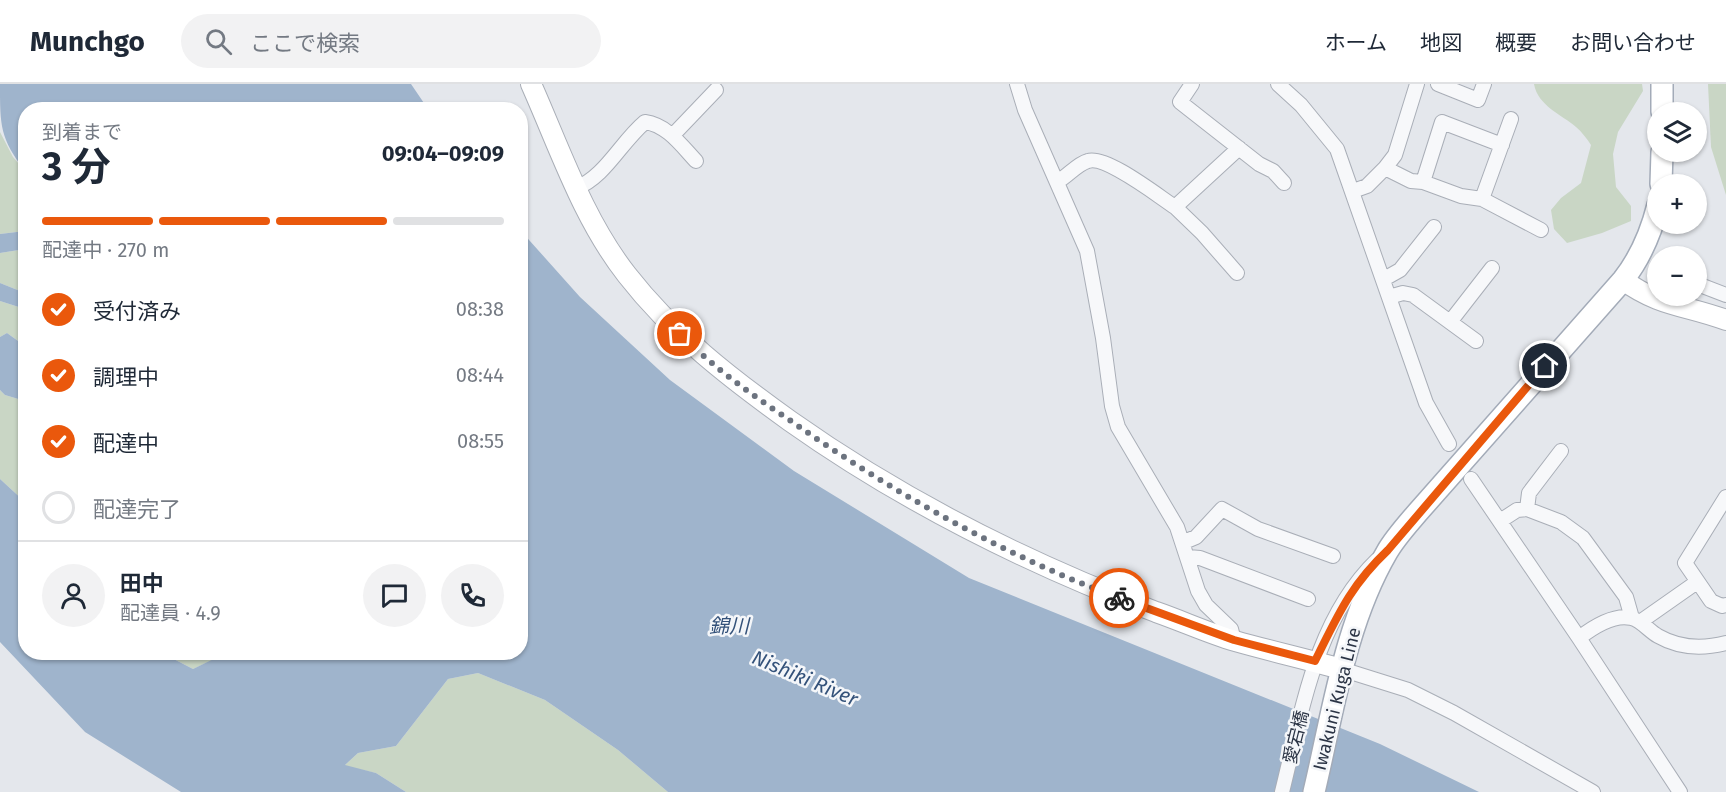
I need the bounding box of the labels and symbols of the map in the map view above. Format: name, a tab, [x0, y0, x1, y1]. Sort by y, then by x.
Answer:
pin	[654, 308, 705, 359]
pin	[1519, 340, 1570, 391]
courier	[1089, 568, 1149, 628]
water label: 錦川	[709, 614, 751, 638]
street label: Iwakuni Kuga Line	[1309, 625, 1365, 773]
water label: Nishiki River	[749, 645, 863, 712]
street label: 愛宕橋	[1279, 708, 1313, 766]

